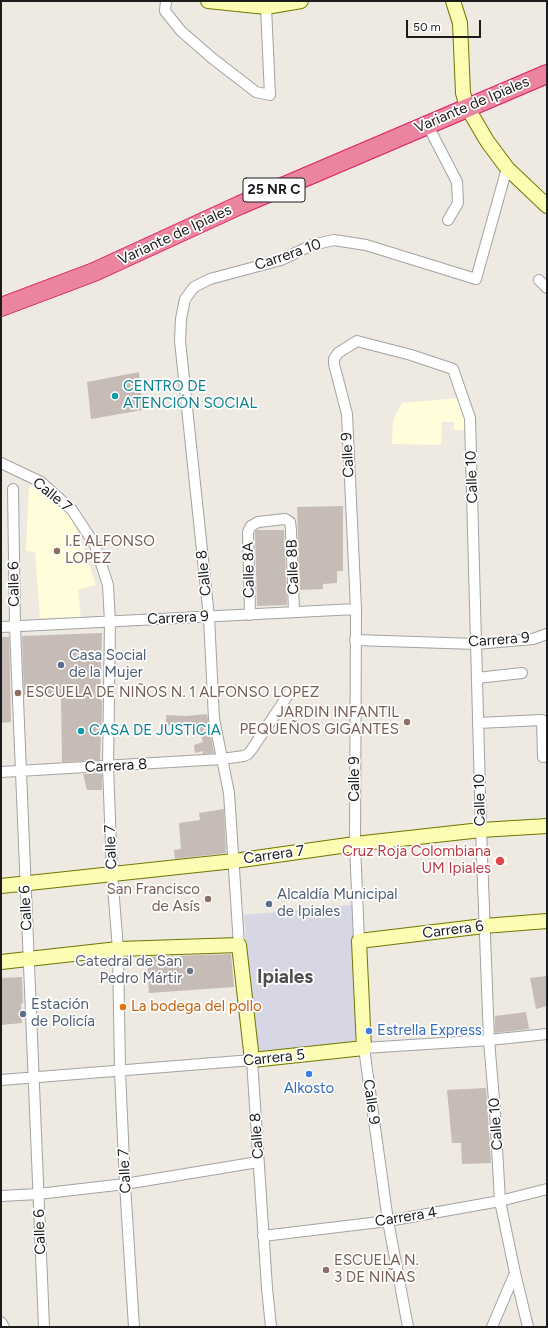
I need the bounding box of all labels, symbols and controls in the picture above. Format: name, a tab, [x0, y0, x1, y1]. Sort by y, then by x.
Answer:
scale bar	[408, 12, 483, 38]
text: 50 m	[413, 20, 441, 34]
street label: Variante de Ipiales	[412, 73, 532, 137]
road number: 25 NR C	[243, 178, 305, 202]
street label: Variante de Ipiales	[116, 201, 234, 269]
street label: Carrera 10	[252, 235, 324, 275]
place label: CENTRO DE ATENCIÓN SOCIAL	[123, 378, 257, 413]
marker: CENTRO DE ATENCIÓN SOCIAL	[110, 391, 120, 401]
street label: Calle 9	[338, 432, 358, 478]
street label: Calle 10	[462, 450, 482, 504]
street label: Calle 7	[29, 474, 75, 516]
place label: I.E ALFONSO LOPEZ	[65, 533, 155, 568]
street label: Calle 8B	[283, 539, 303, 595]
street label: Calle 8A	[240, 542, 258, 598]
marker: I.E ALFONSO LOPEZ	[52, 546, 62, 556]
street label: Calle 8	[193, 549, 215, 597]
street label: Calle 6	[5, 561, 23, 607]
street label: Carrera 9	[147, 607, 209, 629]
street label: Carrera 9	[468, 629, 530, 651]
place label: Casa Social de la Mujer	[69, 647, 146, 682]
marker: Casa Social de la Mujer	[56, 660, 66, 670]
place label: ESCUELA DE NIÑOS N. 1 ALFONSO LOPEZ	[26, 684, 319, 702]
marker: ESCUELA DE NIÑOS N. 1 ALFONSO LOPEZ	[13, 688, 23, 698]
place label: JARDIN INFANTIL PEQUEÑOS GIGANTES	[239, 704, 399, 739]
marker: JARDIN INFANTIL PEQUEÑOS GIGANTES	[402, 717, 412, 727]
place label: CASA DE JUSTICIA	[89, 722, 221, 740]
marker: CASA DE JUSTICIA	[76, 726, 86, 736]
street label: Carrera 8	[84, 755, 148, 777]
street label: Calle 9	[346, 756, 364, 802]
street label: Calle 10	[471, 773, 489, 827]
street label: Calle 7	[101, 824, 121, 870]
street label: Carrera 7	[242, 842, 306, 868]
place label: Cruz Roja Colombiana UM Ipiales	[342, 843, 491, 878]
marker: Cruz Roja Colombiana UM Ipiales	[494, 855, 506, 867]
place label: San Francisco de Asís	[107, 881, 200, 916]
street label: Calle 6	[16, 885, 36, 931]
place label: Alcaldía Municipal de Ipiales	[277, 886, 397, 921]
marker: San Francisco de Asís	[203, 894, 213, 904]
marker: Alcaldía Municipal de Ipiales	[264, 899, 274, 909]
street label: Carrera 6	[421, 917, 485, 943]
place label: Catedral de San Pedro Mártir	[75, 953, 182, 988]
marker: Catedral de San Pedro Mártir	[185, 966, 195, 976]
district label: Ipiales	[257, 966, 313, 988]
place label: Estación de Policía	[31, 996, 95, 1031]
place label: La bodega del pollo	[131, 998, 262, 1016]
marker: La bodega del pollo	[118, 1002, 128, 1012]
marker: Estación de Policía	[18, 1009, 28, 1019]
place label: Estrella Express	[377, 1022, 482, 1040]
marker: Estrella Express	[364, 1026, 374, 1036]
street label: Carrera 5	[242, 1046, 306, 1070]
marker: Alkosto	[304, 1069, 314, 1079]
street label: Calle 9	[359, 1078, 383, 1126]
place label: Alkosto	[284, 1080, 334, 1098]
street label: Calle 10	[485, 1097, 507, 1151]
street label: Calle 8	[246, 1112, 268, 1160]
street label: Calle 7	[115, 1148, 135, 1194]
street label: Carrera 4	[374, 1203, 438, 1231]
street label: Calle 6	[30, 1209, 50, 1255]
place label: ESCUELA N. 3 DE NIÑAS	[334, 1252, 419, 1287]
marker: ESCUELA N. 3 DE NIÑAS	[321, 1265, 331, 1275]

